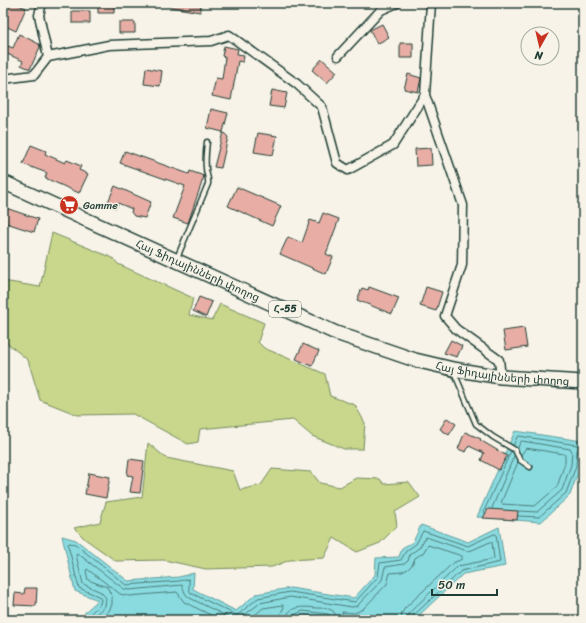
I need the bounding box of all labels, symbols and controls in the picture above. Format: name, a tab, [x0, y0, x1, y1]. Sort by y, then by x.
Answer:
north arrow	[520, 26, 560, 66]
text: N	[533, 45, 545, 65]
supermarket icon: Gamme	[58, 194, 80, 216]
place label: Gamme	[83, 196, 118, 215]
street label: Հայ Ֆիդայինների փողոց	[133, 234, 263, 307]
road number: Հ-55	[269, 301, 301, 317]
street label: Հայ Ֆիդայինների փողոց	[434, 356, 570, 391]
scale bar	[432, 571, 497, 597]
text: 50 m	[438, 574, 465, 596]

